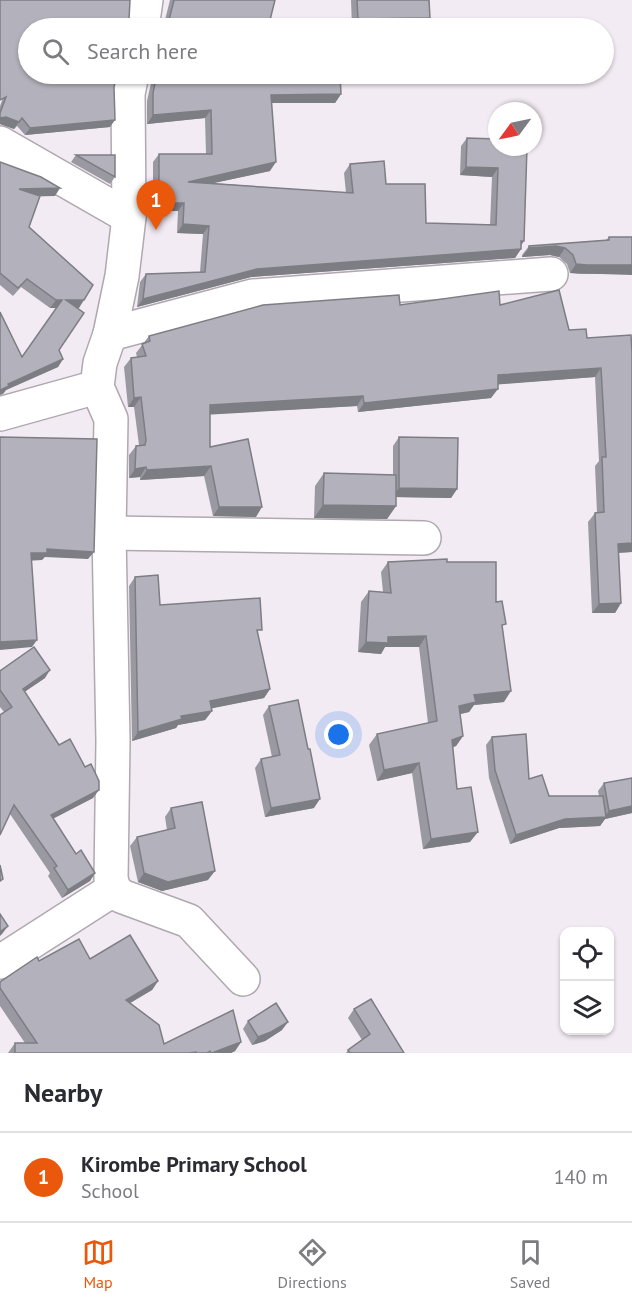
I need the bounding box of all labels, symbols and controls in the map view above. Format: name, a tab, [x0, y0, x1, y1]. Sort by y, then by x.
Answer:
search box	[18, 18, 614, 84]
icon: search	[39, 35, 72, 68]
text: Search here	[87, 37, 198, 65]
north arrow	[488, 102, 542, 156]
pin: 1	[136, 180, 176, 230]
your location	[324, 720, 353, 749]
map controls	[560, 927, 614, 1035]
button: locate	[560, 927, 614, 981]
button: layers	[560, 981, 614, 1035]
text: Nearby	[24, 1076, 102, 1109]
text: Kirombe Primary School	[81, 1150, 307, 1178]
text: 1	[38, 1164, 49, 1190]
text: 140 m	[554, 1164, 608, 1190]
text: School	[81, 1178, 139, 1204]
tab: Map	[82, 1236, 115, 1292]
tab: Directions	[278, 1236, 347, 1292]
tab: Saved	[510, 1236, 550, 1292]

